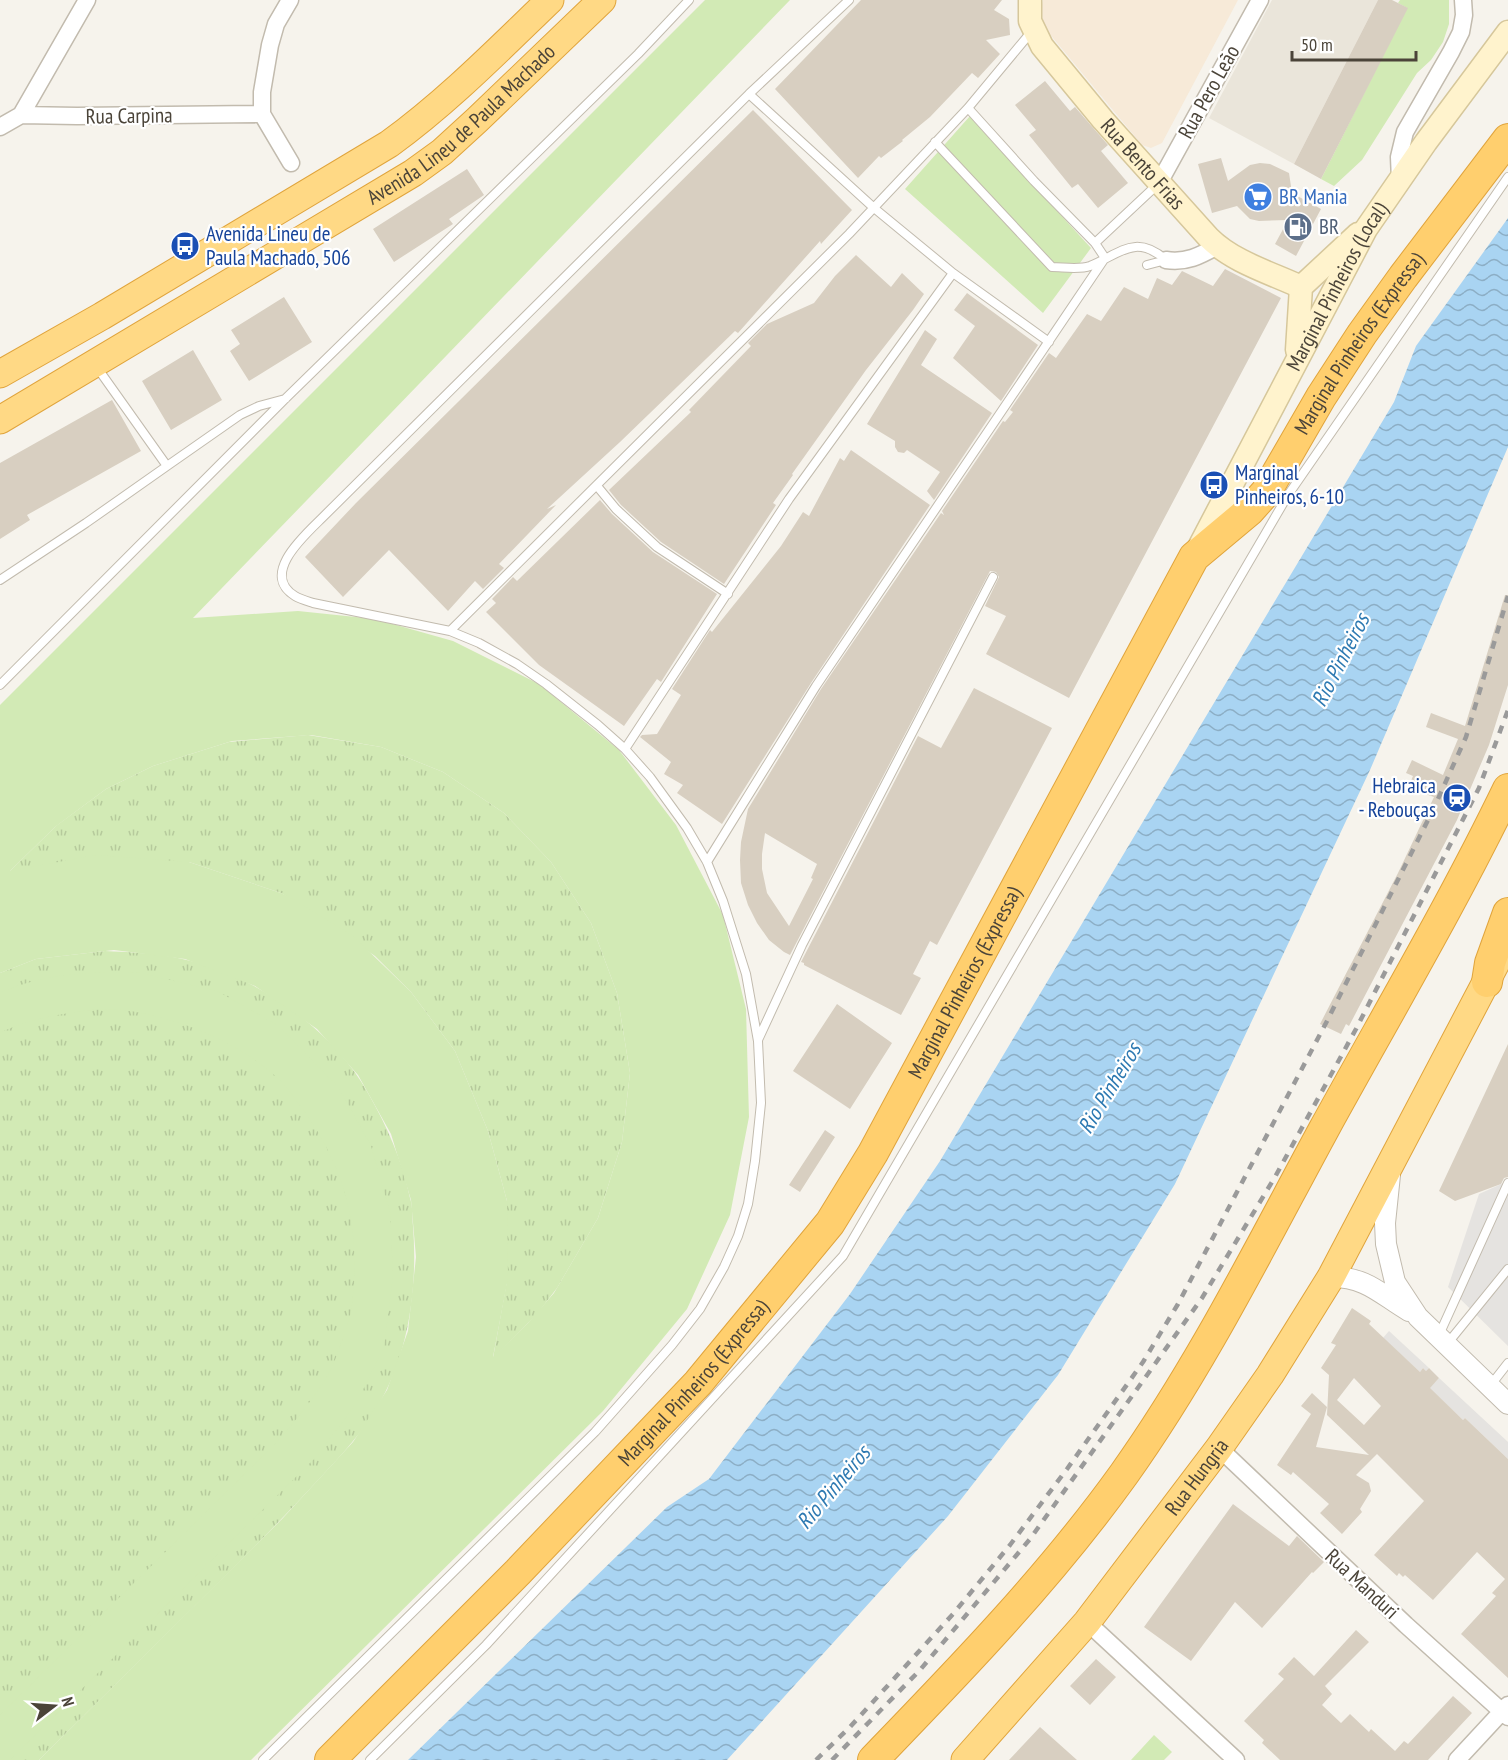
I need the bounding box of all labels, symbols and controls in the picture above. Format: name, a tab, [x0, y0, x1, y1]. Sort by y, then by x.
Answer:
scale bar	[1292, 24, 1416, 62]
text: 50 m	[1301, 33, 1333, 56]
street label: Avenida Lineu de Paula Machado	[362, 38, 561, 211]
street label: Rua Pero Leão	[1172, 40, 1245, 143]
street label: Rua Carpina	[85, 101, 173, 130]
street label: Rua Bento Frias	[1095, 113, 1191, 215]
supermarket icon: BR Mania	[1242, 181, 1274, 213]
place label: BR Mania	[1279, 183, 1347, 210]
street label: Marginal Pinheiros (Local)	[1280, 197, 1394, 375]
fuel station icon: BR	[1282, 211, 1314, 243]
place label: BR	[1319, 213, 1339, 240]
place label: Avenida Lineu de Paula Machado, 506	[206, 220, 350, 271]
bus stop icon: Avenida Lineu de Paula Machado, 506	[169, 230, 201, 262]
street label: Marginal Pinheiros (Expressa)	[1288, 247, 1430, 439]
place label: Marginal Pinheiros, 6-10	[1235, 459, 1344, 510]
bus stop icon: Marginal Pinheiros, 6-10	[1198, 469, 1230, 501]
water label: Rio Pinheiros	[1305, 607, 1376, 711]
place label: Hebraica - Rebouças	[1359, 772, 1436, 823]
station icon: Hebraica - Rebouças	[1441, 782, 1473, 814]
street label: Marginal Pinheiros (Expressa)	[902, 882, 1027, 1083]
water label: Rio Pinheiros	[1071, 1036, 1148, 1138]
street label: Marginal Pinheiros (Expressa)	[612, 1294, 774, 1472]
street label: Rua Hungria	[1159, 1433, 1234, 1521]
water label: Rio Pinheiros	[790, 1438, 878, 1534]
street label: Rua Manduri	[1320, 1543, 1405, 1625]
north arrow	[24, 1676, 84, 1736]
text: N	[58, 1695, 79, 1709]

